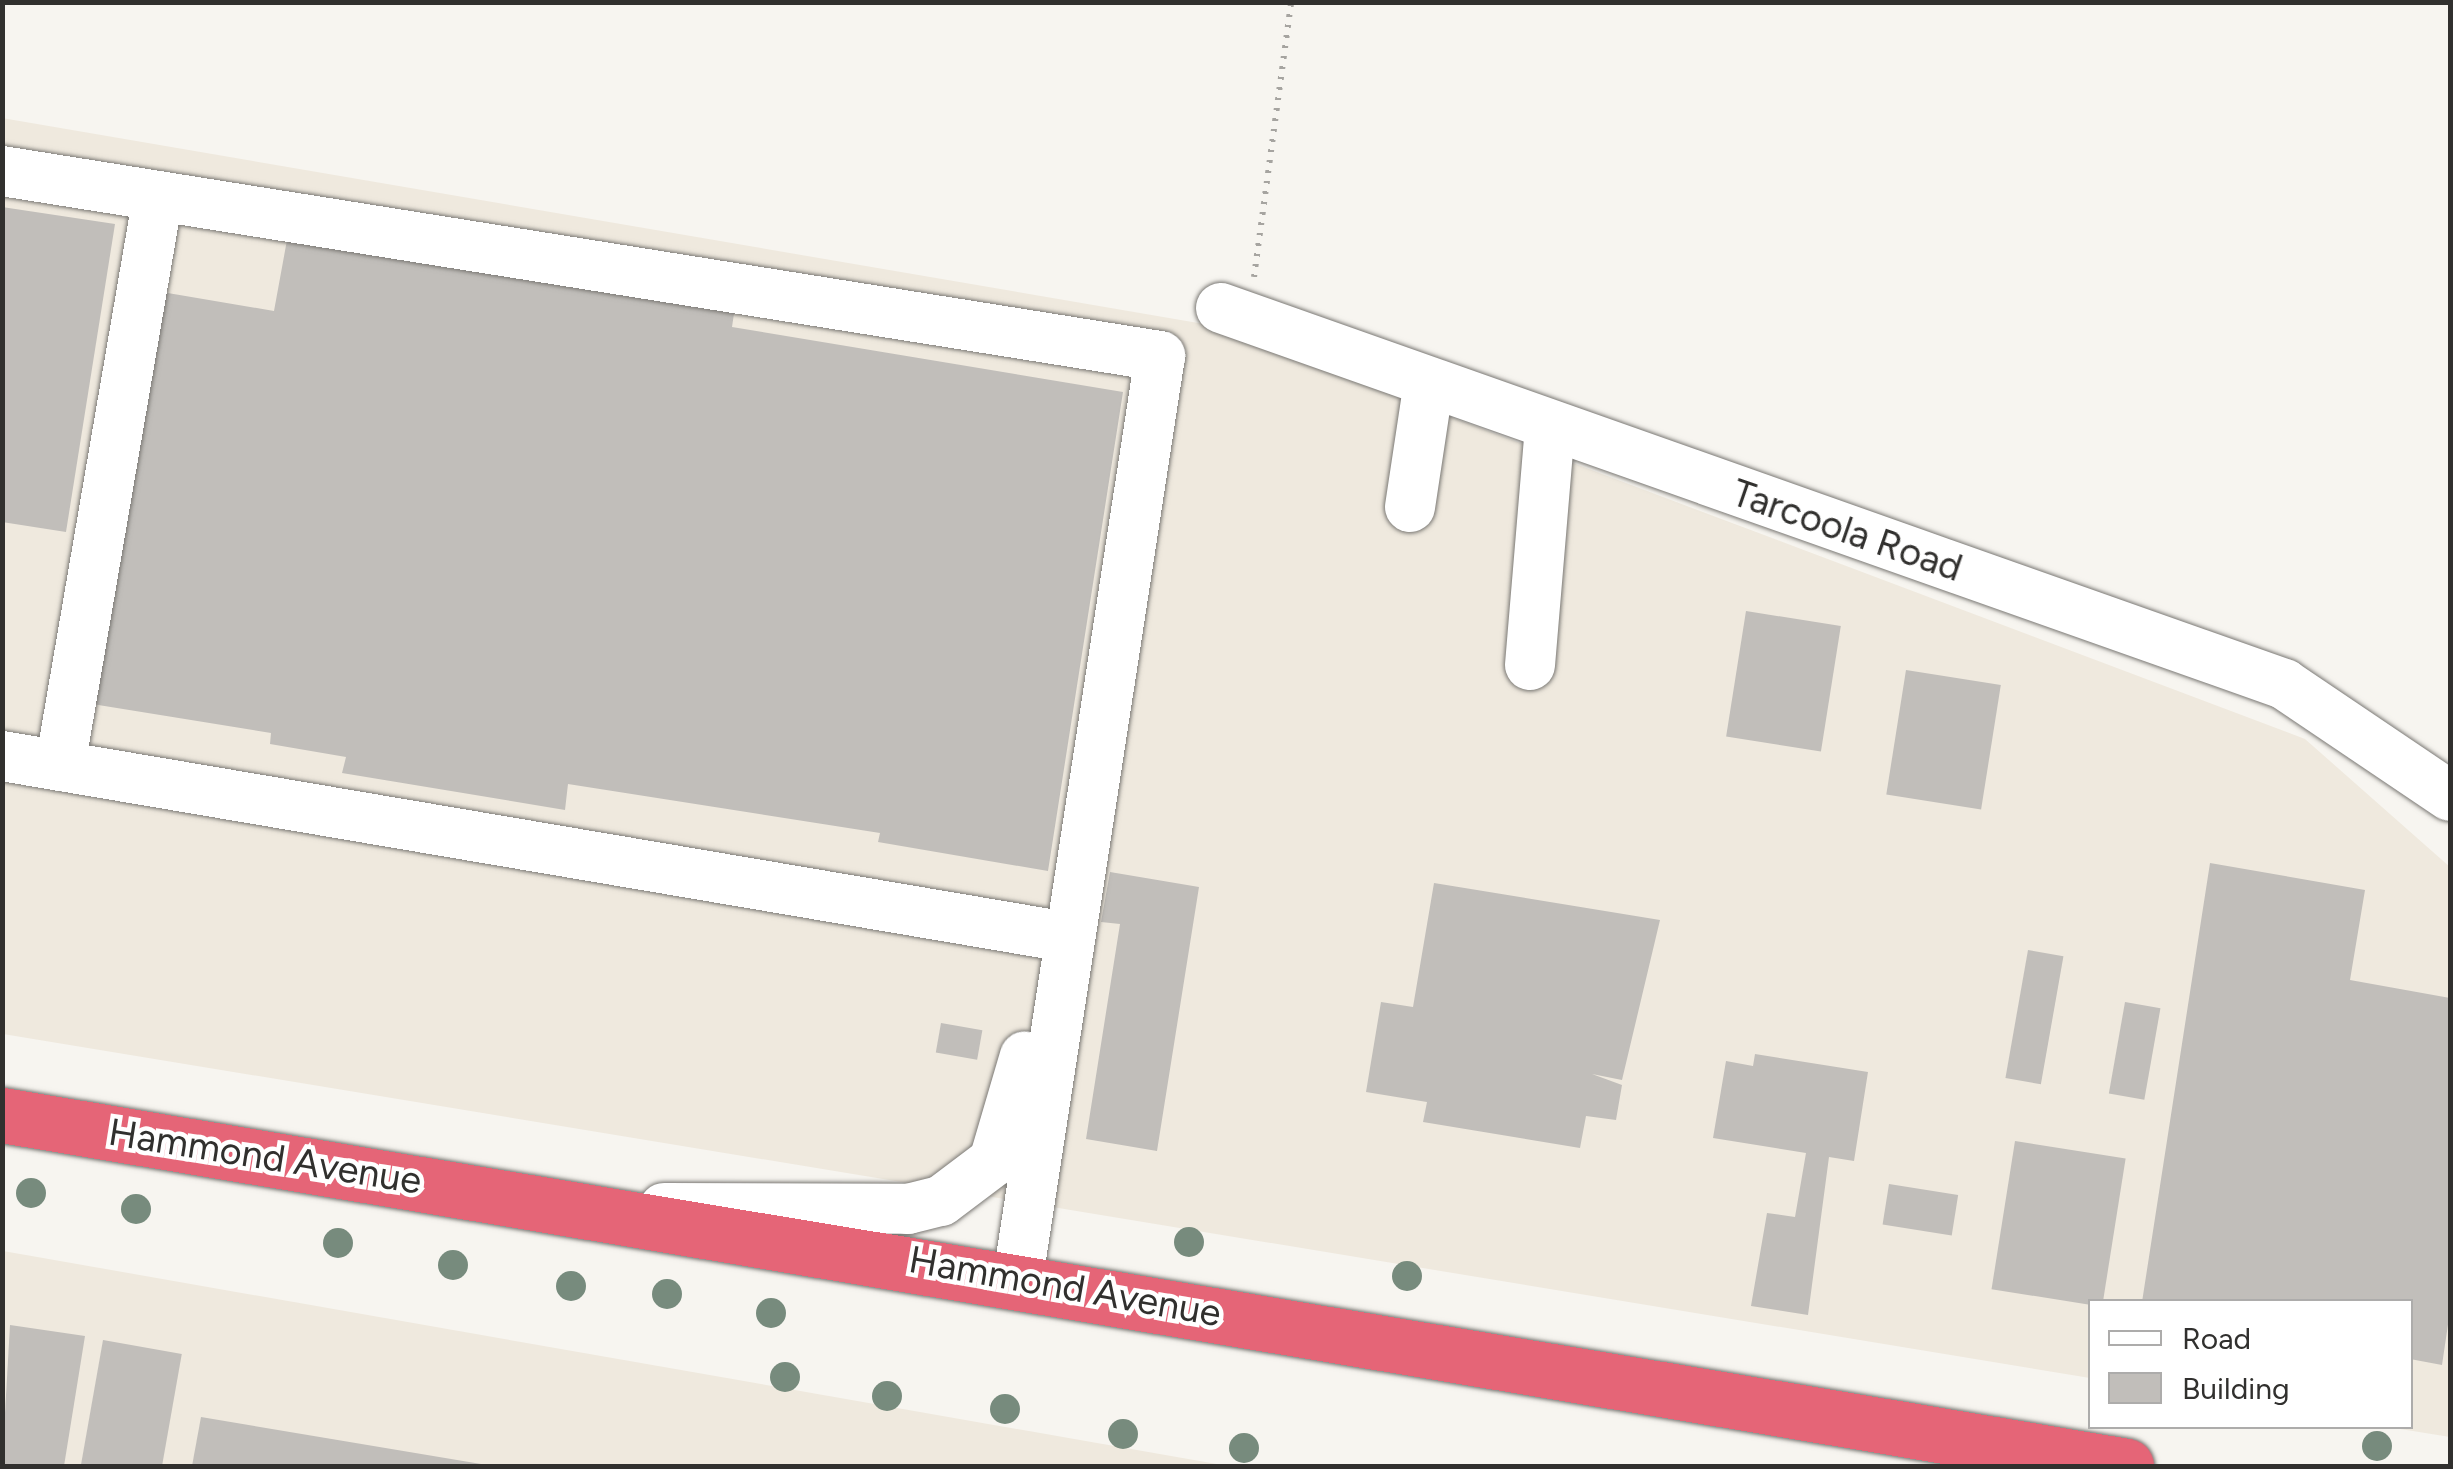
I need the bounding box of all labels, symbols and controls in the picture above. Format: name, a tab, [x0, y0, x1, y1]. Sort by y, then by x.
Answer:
street label: Tarcoola Road	[1726, 470, 1968, 592]
street label: Hammond Avenue	[105, 1110, 425, 1204]
street label: Hammond Avenue	[905, 1237, 1225, 1337]
legend	[2088, 1299, 2413, 1429]
text: Road	[2182, 1320, 2251, 1357]
text: Building	[2182, 1370, 2290, 1407]

